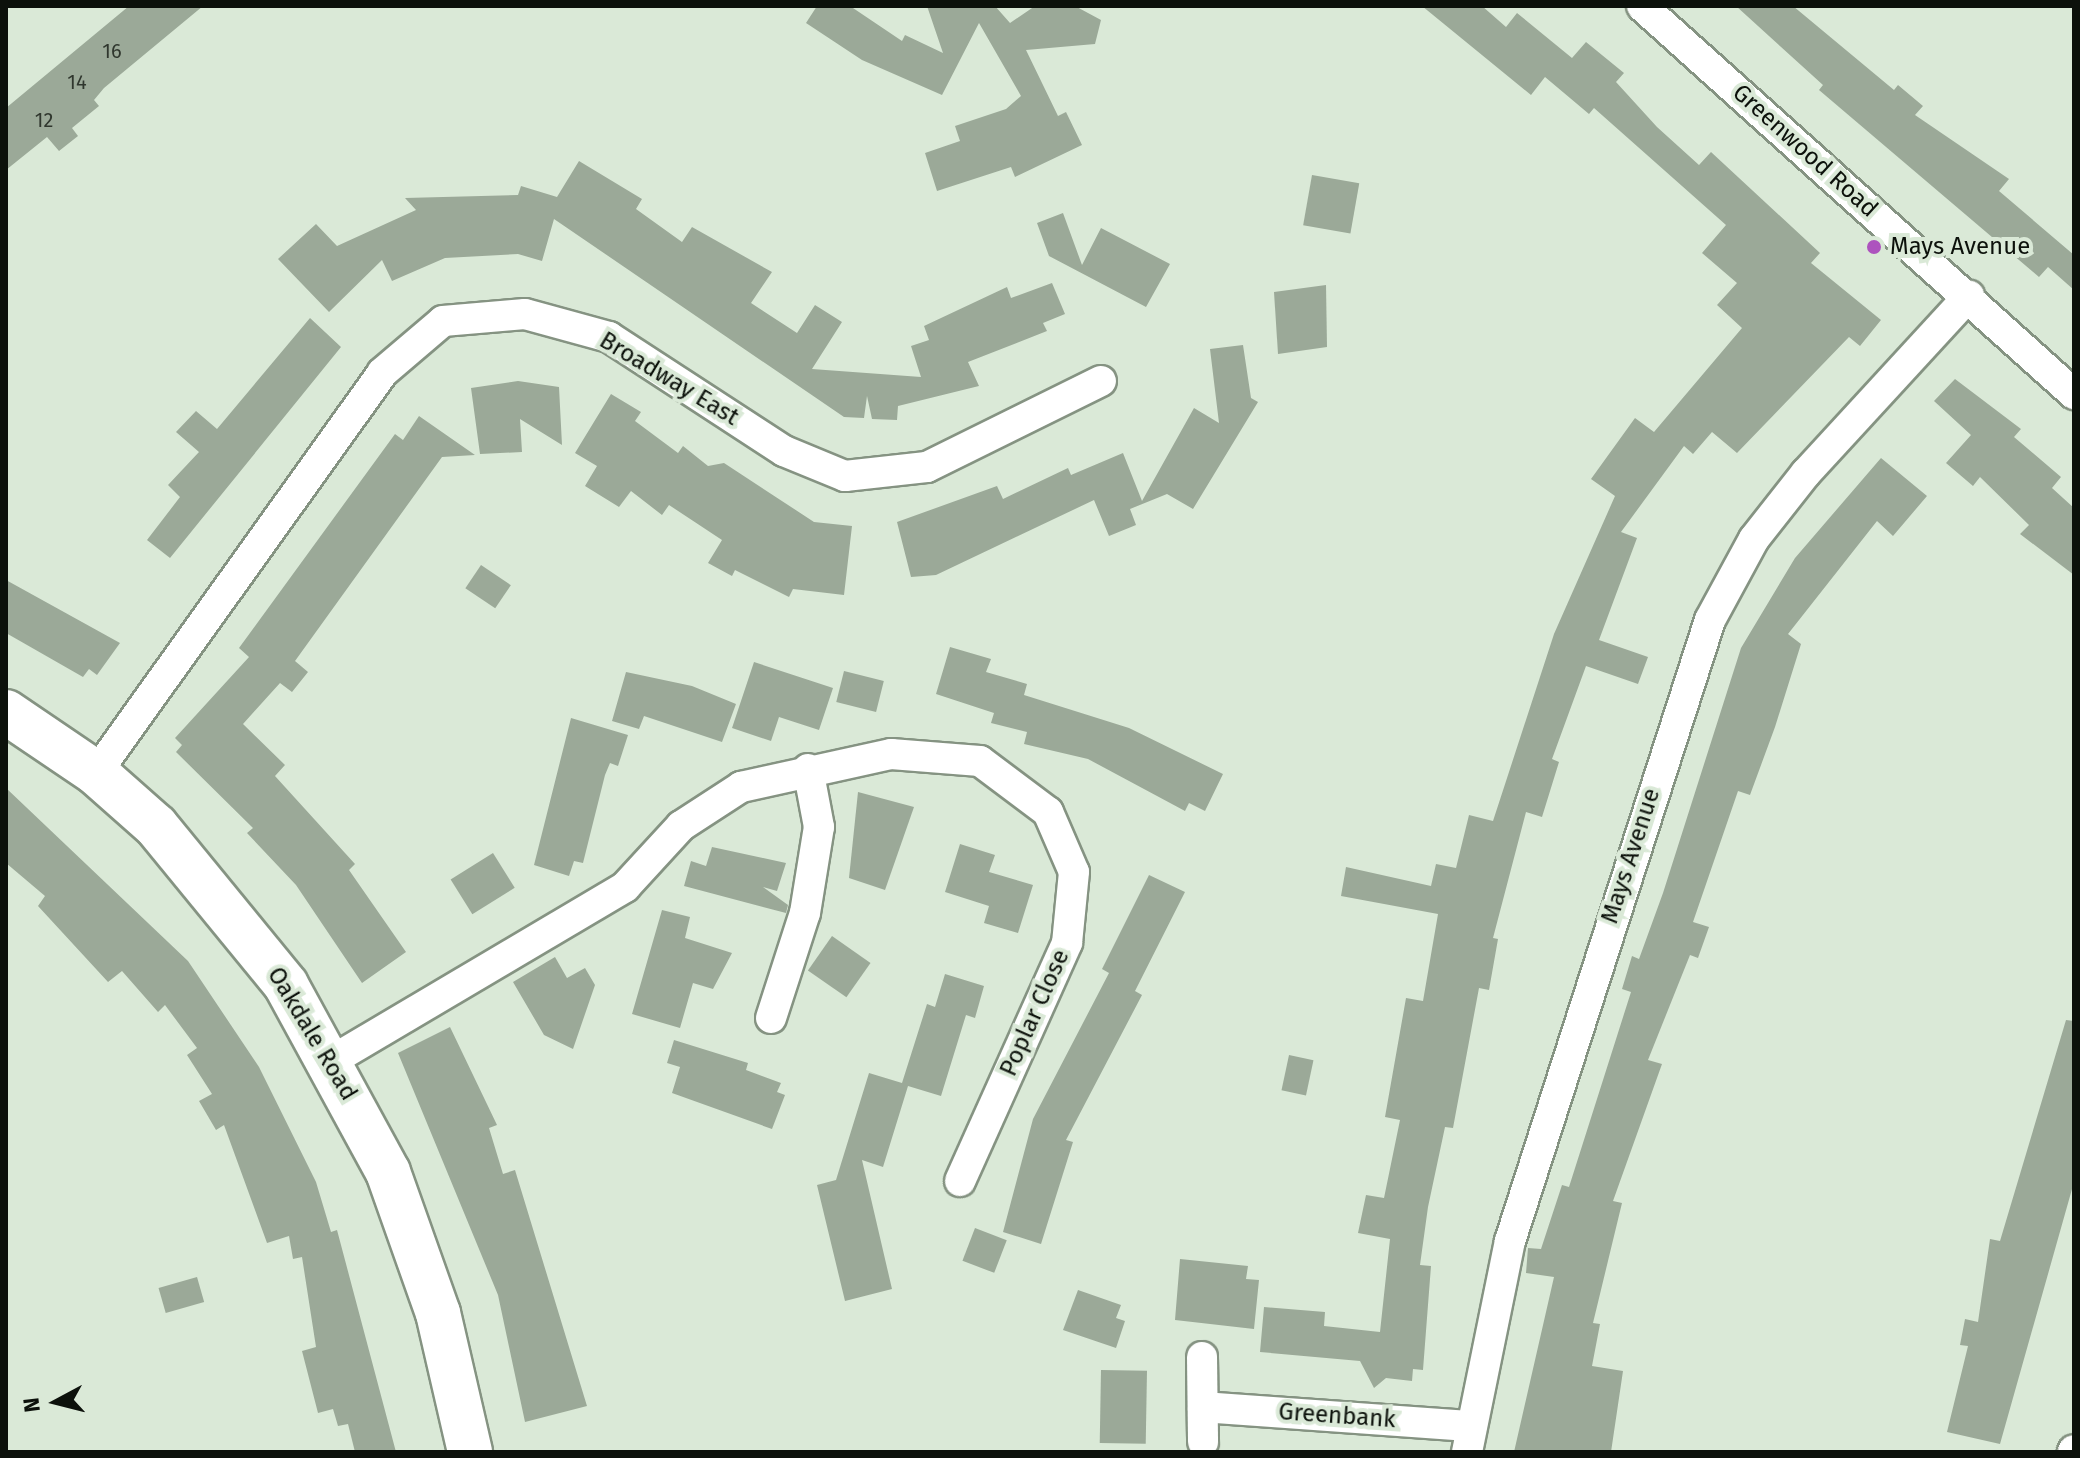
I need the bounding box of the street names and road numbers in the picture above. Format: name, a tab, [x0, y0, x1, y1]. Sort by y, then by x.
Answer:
street label: Greenwood Road	[1727, 78, 1883, 224]
street label: Broadway East	[594, 326, 744, 432]
street label: Mays Avenue	[1596, 785, 1666, 927]
street label: Poplar Close	[994, 945, 1076, 1081]
street label: Oakdale Road	[261, 962, 363, 1106]
street label: Greenbank	[1277, 1398, 1397, 1434]

